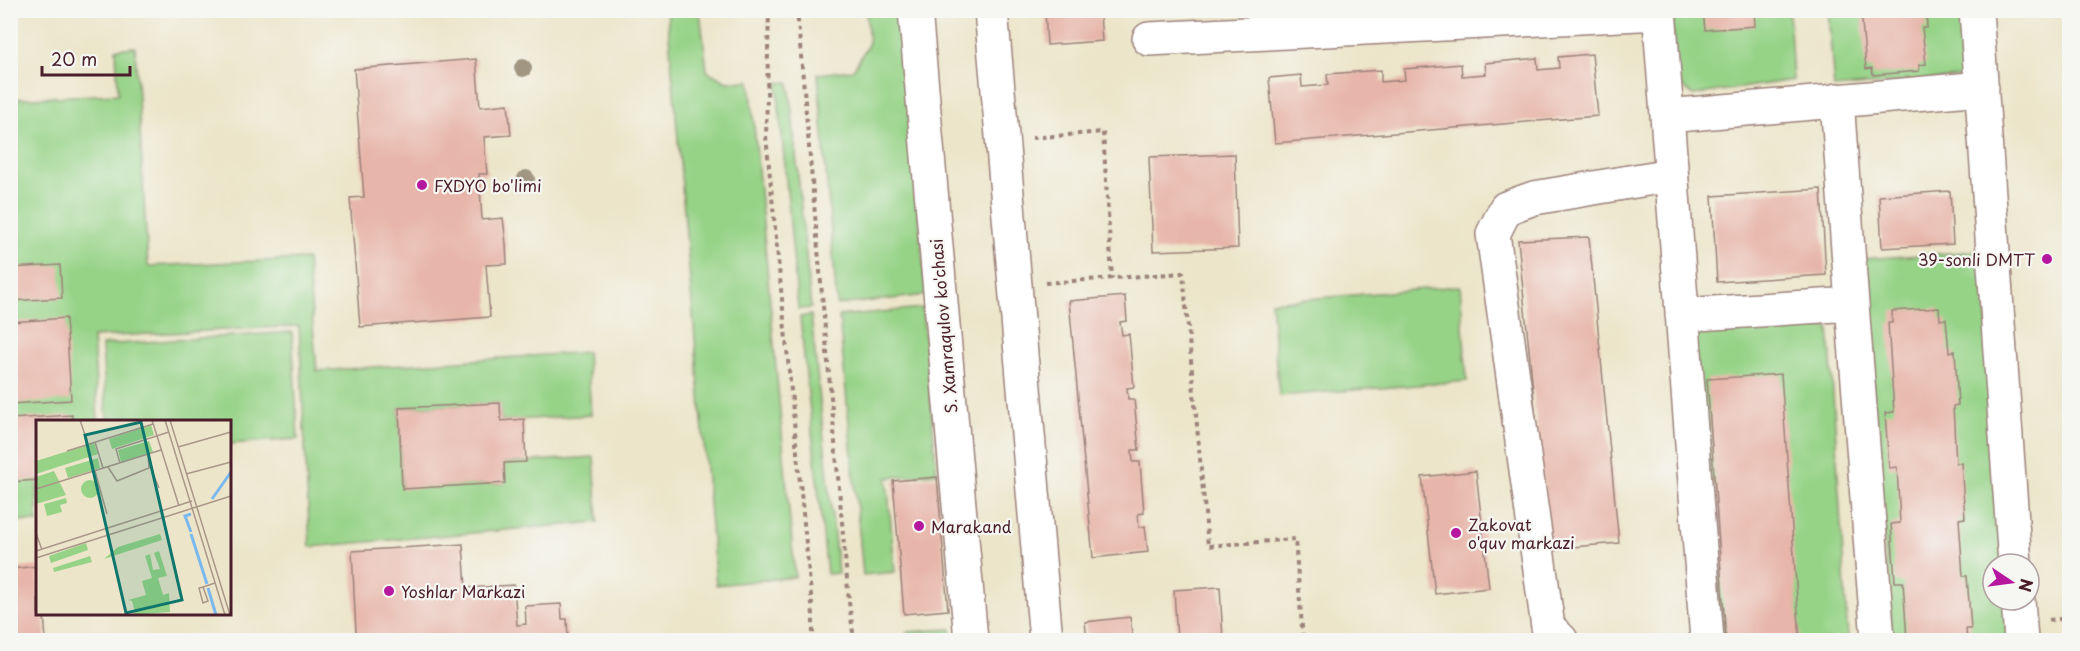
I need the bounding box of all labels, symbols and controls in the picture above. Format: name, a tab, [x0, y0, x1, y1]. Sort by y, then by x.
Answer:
scale bar	[42, 39, 130, 77]
text: 20 m	[51, 45, 97, 72]
place label: FXDYO bo'limi	[434, 173, 542, 197]
marker: FXDYO bo'limi	[415, 178, 429, 192]
street label: S. Xamraqulov ko'chasi	[923, 238, 963, 414]
place label: 39-sonli DMTT	[1918, 247, 2035, 271]
marker: 39-sonli DMTT	[2040, 252, 2054, 266]
inset map	[36, 420, 231, 615]
place label: Zakovat o'quv markazi	[1468, 512, 1575, 554]
place label: Marakand	[931, 514, 1012, 538]
marker: Marakand	[912, 519, 926, 533]
marker: Zakovat o'quv markazi	[1449, 526, 1463, 540]
north arrow	[1981, 552, 2041, 612]
text: N	[2013, 577, 2040, 594]
place label: Yoshlar Markazi	[401, 579, 525, 603]
marker: Yoshlar Markazi	[382, 584, 396, 598]

